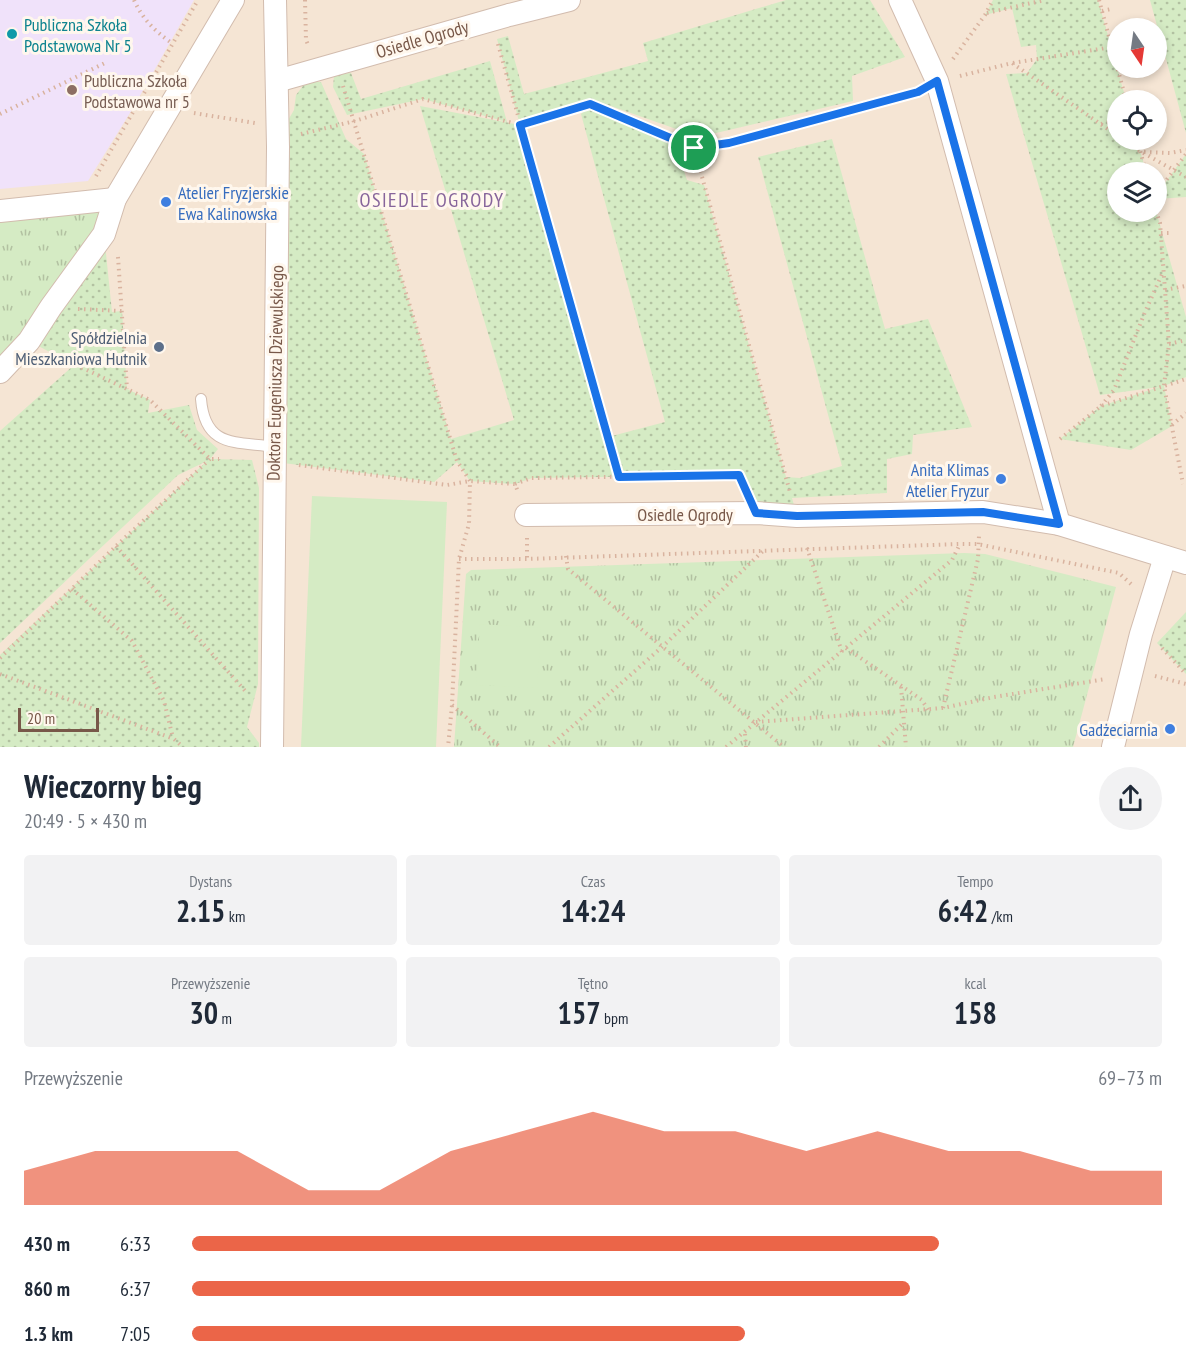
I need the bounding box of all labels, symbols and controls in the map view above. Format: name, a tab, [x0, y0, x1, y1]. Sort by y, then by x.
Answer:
place label: Publiczna Szkoła Podstawowa Nr 5	[24, 13, 132, 57]
street label: Osiedle Ogrody	[373, 15, 471, 63]
north arrow	[1107, 18, 1167, 78]
map controls	[1107, 18, 1167, 222]
marker: Publiczna Szkoła Podstawowa Nr 5	[5, 27, 19, 41]
place label: Publiczna Szkoła Podstawowa nr 5	[84, 69, 190, 113]
marker: Publiczna Szkoła Podstawowa nr 5	[65, 83, 79, 97]
button: locate	[1107, 90, 1167, 150]
pin	[668, 122, 719, 173]
icon: arrive	[677, 131, 710, 164]
button: layers	[1107, 162, 1167, 222]
place label: Atelier Fryzjerskie Ewa Kalinowska	[178, 181, 289, 225]
district label: OSIEDLE OGRODY	[359, 187, 505, 213]
marker: Atelier Fryzjerskie Ewa Kalinowska	[159, 195, 173, 209]
street label: Doktora Eugeniusza Dziewulskiego	[262, 265, 288, 481]
place label: Spółdzielnia Mieszkaniowa Hutnik	[15, 326, 147, 370]
marker: Spółdzielnia Mieszkaniowa Hutnik	[152, 340, 166, 354]
place label: Anita Klimas Atelier Fryzur	[906, 458, 989, 502]
marker: Anita Klimas Atelier Fryzur	[994, 472, 1008, 486]
street label: Osiedle Ogrody	[637, 503, 733, 526]
scale bar	[18, 705, 99, 732]
text: 20 m	[27, 708, 55, 728]
place label: Gadżeciarnia	[1079, 718, 1158, 741]
marker: Gadżeciarnia	[1163, 722, 1177, 736]
text: Wieczorny bieg	[24, 764, 202, 807]
button: share	[1099, 767, 1162, 830]
text: 20:49 · 5 × 430 m	[24, 808, 147, 834]
text: Dystans	[189, 871, 232, 891]
text: Czas	[581, 871, 605, 891]
text: Tempo	[957, 871, 994, 891]
text: 2.15	[176, 891, 225, 930]
text: 14:24	[561, 891, 625, 930]
text: 6:42	[938, 891, 988, 930]
text: km	[225, 906, 245, 926]
text: /km	[988, 906, 1013, 926]
text: Przewyższenie	[171, 973, 250, 993]
text: Tętno	[578, 973, 608, 993]
text: kcal	[964, 973, 986, 993]
text: 30	[189, 993, 218, 1032]
text: 157	[558, 993, 601, 1032]
text: 158	[954, 993, 997, 1032]
text: m	[218, 1008, 232, 1028]
text: bpm	[601, 1008, 628, 1028]
text: Przewyższenie	[24, 1065, 123, 1091]
text: 69–73 m	[1098, 1065, 1162, 1091]
text: 430 m	[24, 1231, 70, 1257]
text: 6:33	[120, 1231, 151, 1257]
text: 860 m	[24, 1276, 70, 1302]
text: 6:37	[120, 1276, 151, 1302]
text: 1.3 km	[24, 1321, 73, 1347]
text: 7:05	[120, 1321, 151, 1347]

